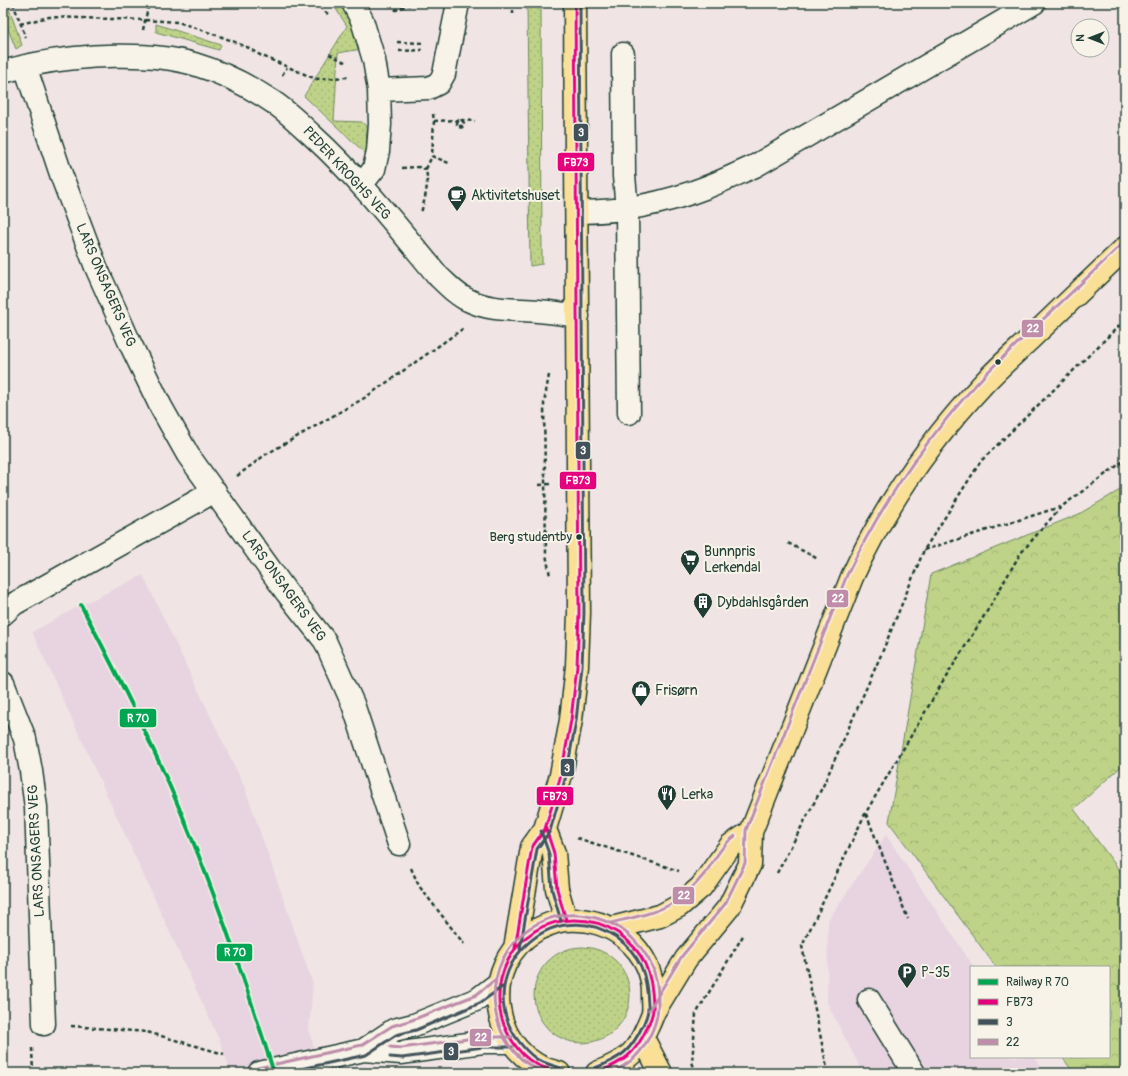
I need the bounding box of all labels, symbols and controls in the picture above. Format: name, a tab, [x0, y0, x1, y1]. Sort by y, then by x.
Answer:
north arrow	[1070, 18, 1110, 58]
text: N	[1074, 34, 1087, 42]
street label: PEDER KROGHS VEG	[299, 123, 395, 223]
line badge: 3	[573, 123, 589, 142]
text: 3	[578, 126, 584, 139]
line badge: FB73	[557, 152, 595, 172]
text: FB73	[564, 156, 588, 169]
cafe icon: Aktivitetshuset	[446, 184, 468, 212]
place label: Aktivitetshuset	[471, 187, 560, 204]
street label: LARS ONSAGERS VEG	[72, 221, 140, 349]
line badge: 22	[1021, 319, 1044, 338]
text: 22	[1027, 322, 1039, 335]
unlabelled marker	[993, 357, 1003, 367]
line badge: 3	[575, 441, 591, 460]
text: 3	[580, 444, 586, 457]
line badge: FB73	[559, 471, 597, 490]
text: FB73	[566, 474, 590, 487]
street label: LARS ONSAGERS VEG	[238, 527, 330, 645]
place label: Berg studentby	[490, 529, 572, 545]
marker: Berg studentby	[574, 532, 584, 542]
place label: Bunnpris Lerkendal	[704, 543, 761, 576]
supermarket icon: Bunnpris Lerkendal	[679, 548, 701, 576]
line badge: 22	[826, 589, 849, 608]
building icon: Dybdahlsgården	[692, 591, 714, 619]
text: 22	[832, 592, 844, 605]
place label: Dybdahlsgården	[717, 594, 809, 611]
shop icon: Frisørn	[630, 679, 652, 707]
place label: Frisørn	[655, 682, 698, 699]
line badge: R 70	[119, 708, 157, 728]
text: R 70	[127, 712, 150, 725]
line badge: 3	[560, 758, 575, 777]
text: 3	[564, 762, 570, 775]
restaurant icon: Lerka	[656, 783, 678, 811]
street label: LARS ONSAGERS VEG	[24, 784, 48, 918]
line badge: FB73	[536, 786, 574, 806]
place label: Lerka	[681, 786, 713, 803]
text: FB73	[543, 790, 567, 803]
line badge: 22	[672, 886, 695, 905]
text: 22	[678, 889, 690, 902]
line badge: R 70	[216, 943, 253, 962]
text: R 70	[224, 946, 247, 959]
parking icon: P-35	[896, 961, 918, 989]
place label: P-35	[921, 964, 950, 981]
legend	[970, 966, 1110, 1058]
text: Railway R 70	[1006, 975, 1069, 990]
text: FB73	[1006, 995, 1033, 1010]
text: 3	[1006, 1015, 1013, 1030]
line badge: 22	[469, 1028, 492, 1047]
text: 22	[475, 1031, 487, 1044]
text: 22	[1006, 1035, 1020, 1050]
line badge: 3	[443, 1042, 459, 1061]
text: 3	[448, 1045, 454, 1058]

